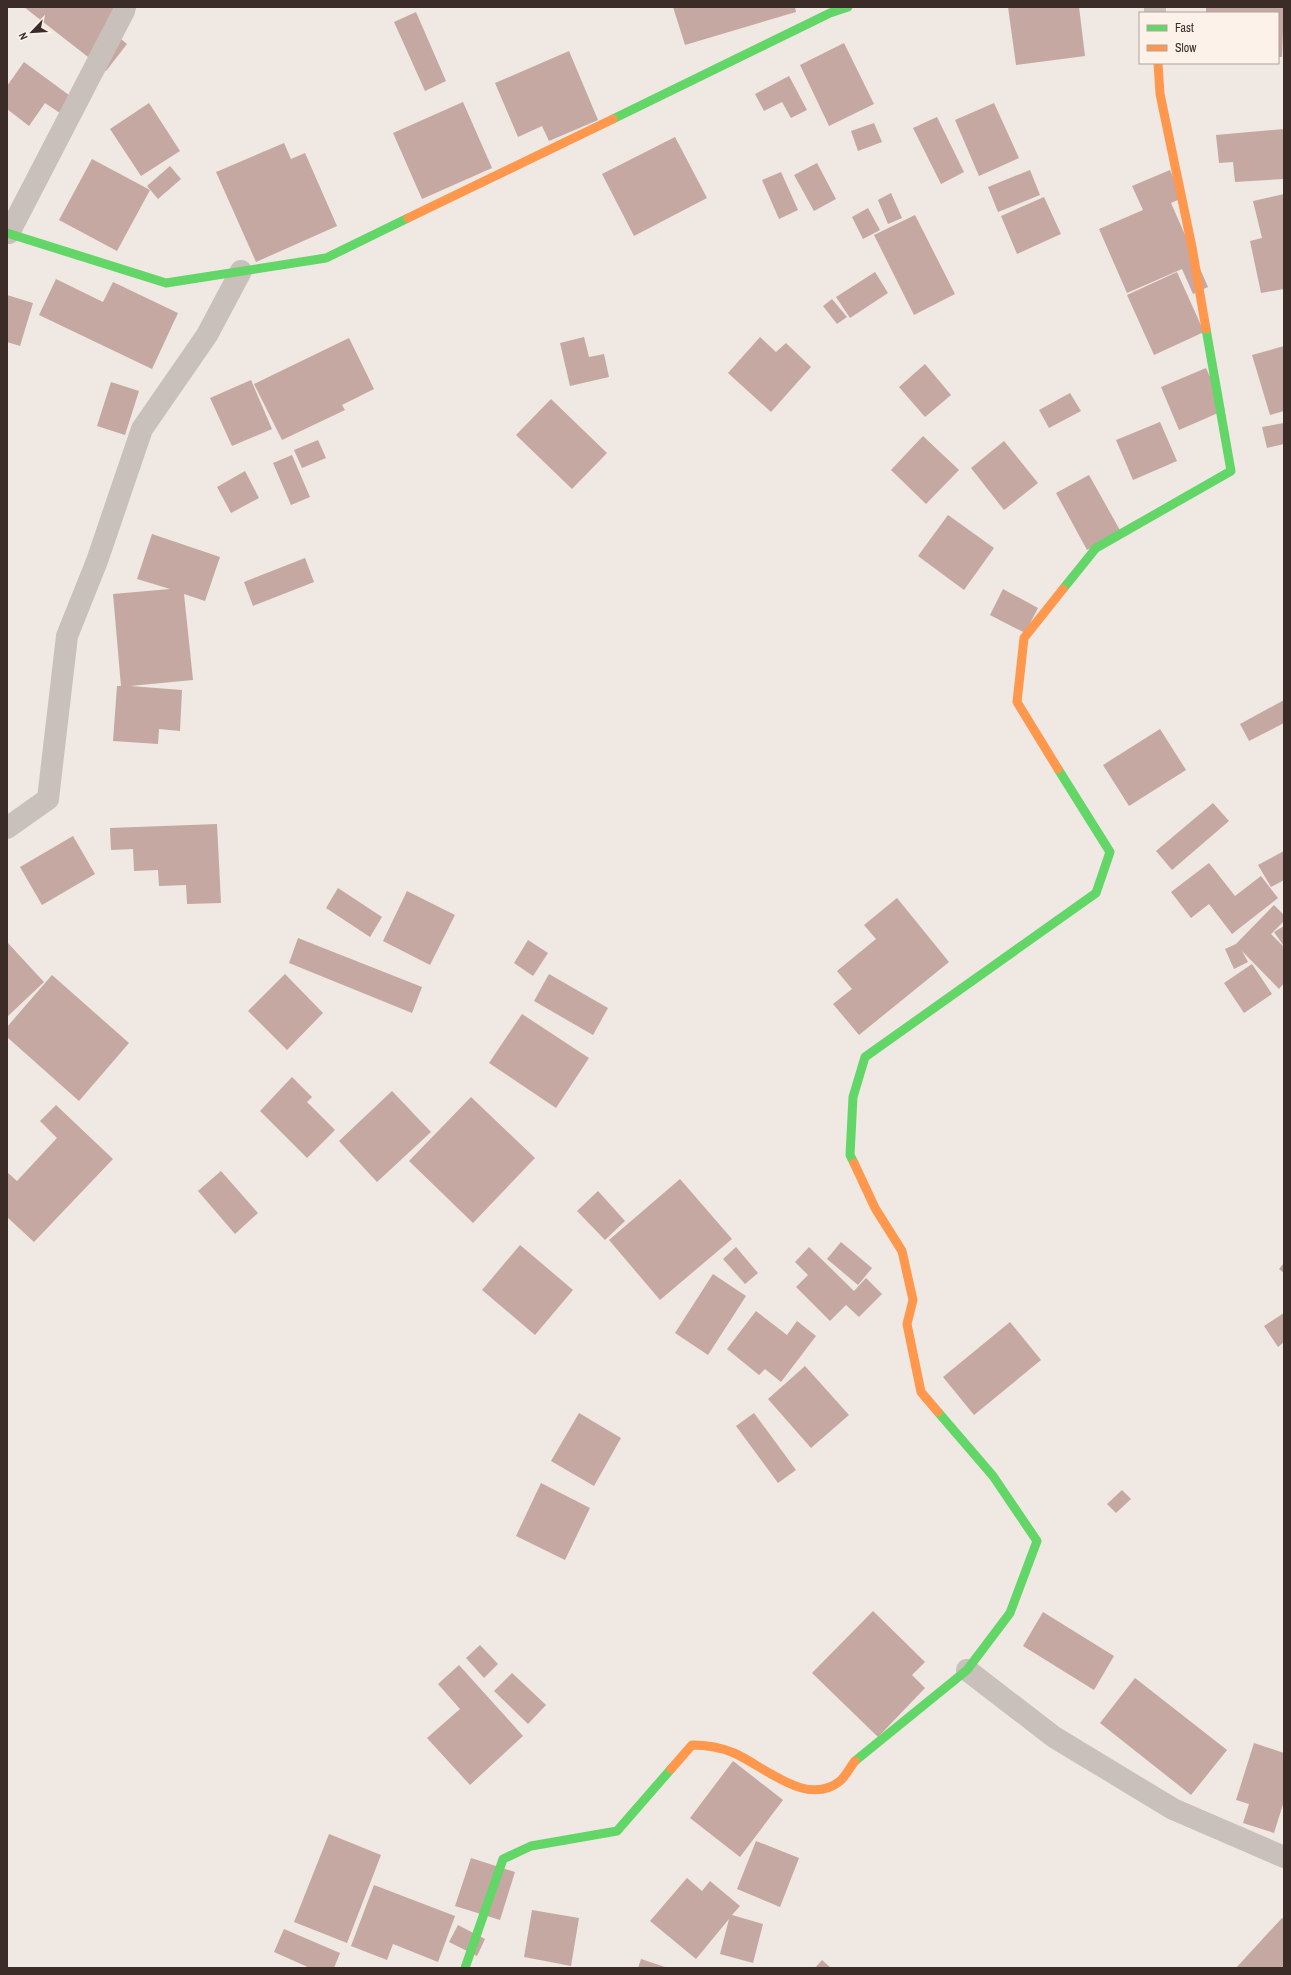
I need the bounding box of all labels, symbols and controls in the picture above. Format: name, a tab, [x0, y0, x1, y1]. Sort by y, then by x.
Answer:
north arrow	[12, 12, 52, 52]
legend	[1139, 12, 1279, 64]
text: Fast	[1175, 20, 1194, 36]
text: N	[15, 30, 31, 42]
text: Slow	[1175, 40, 1197, 56]

